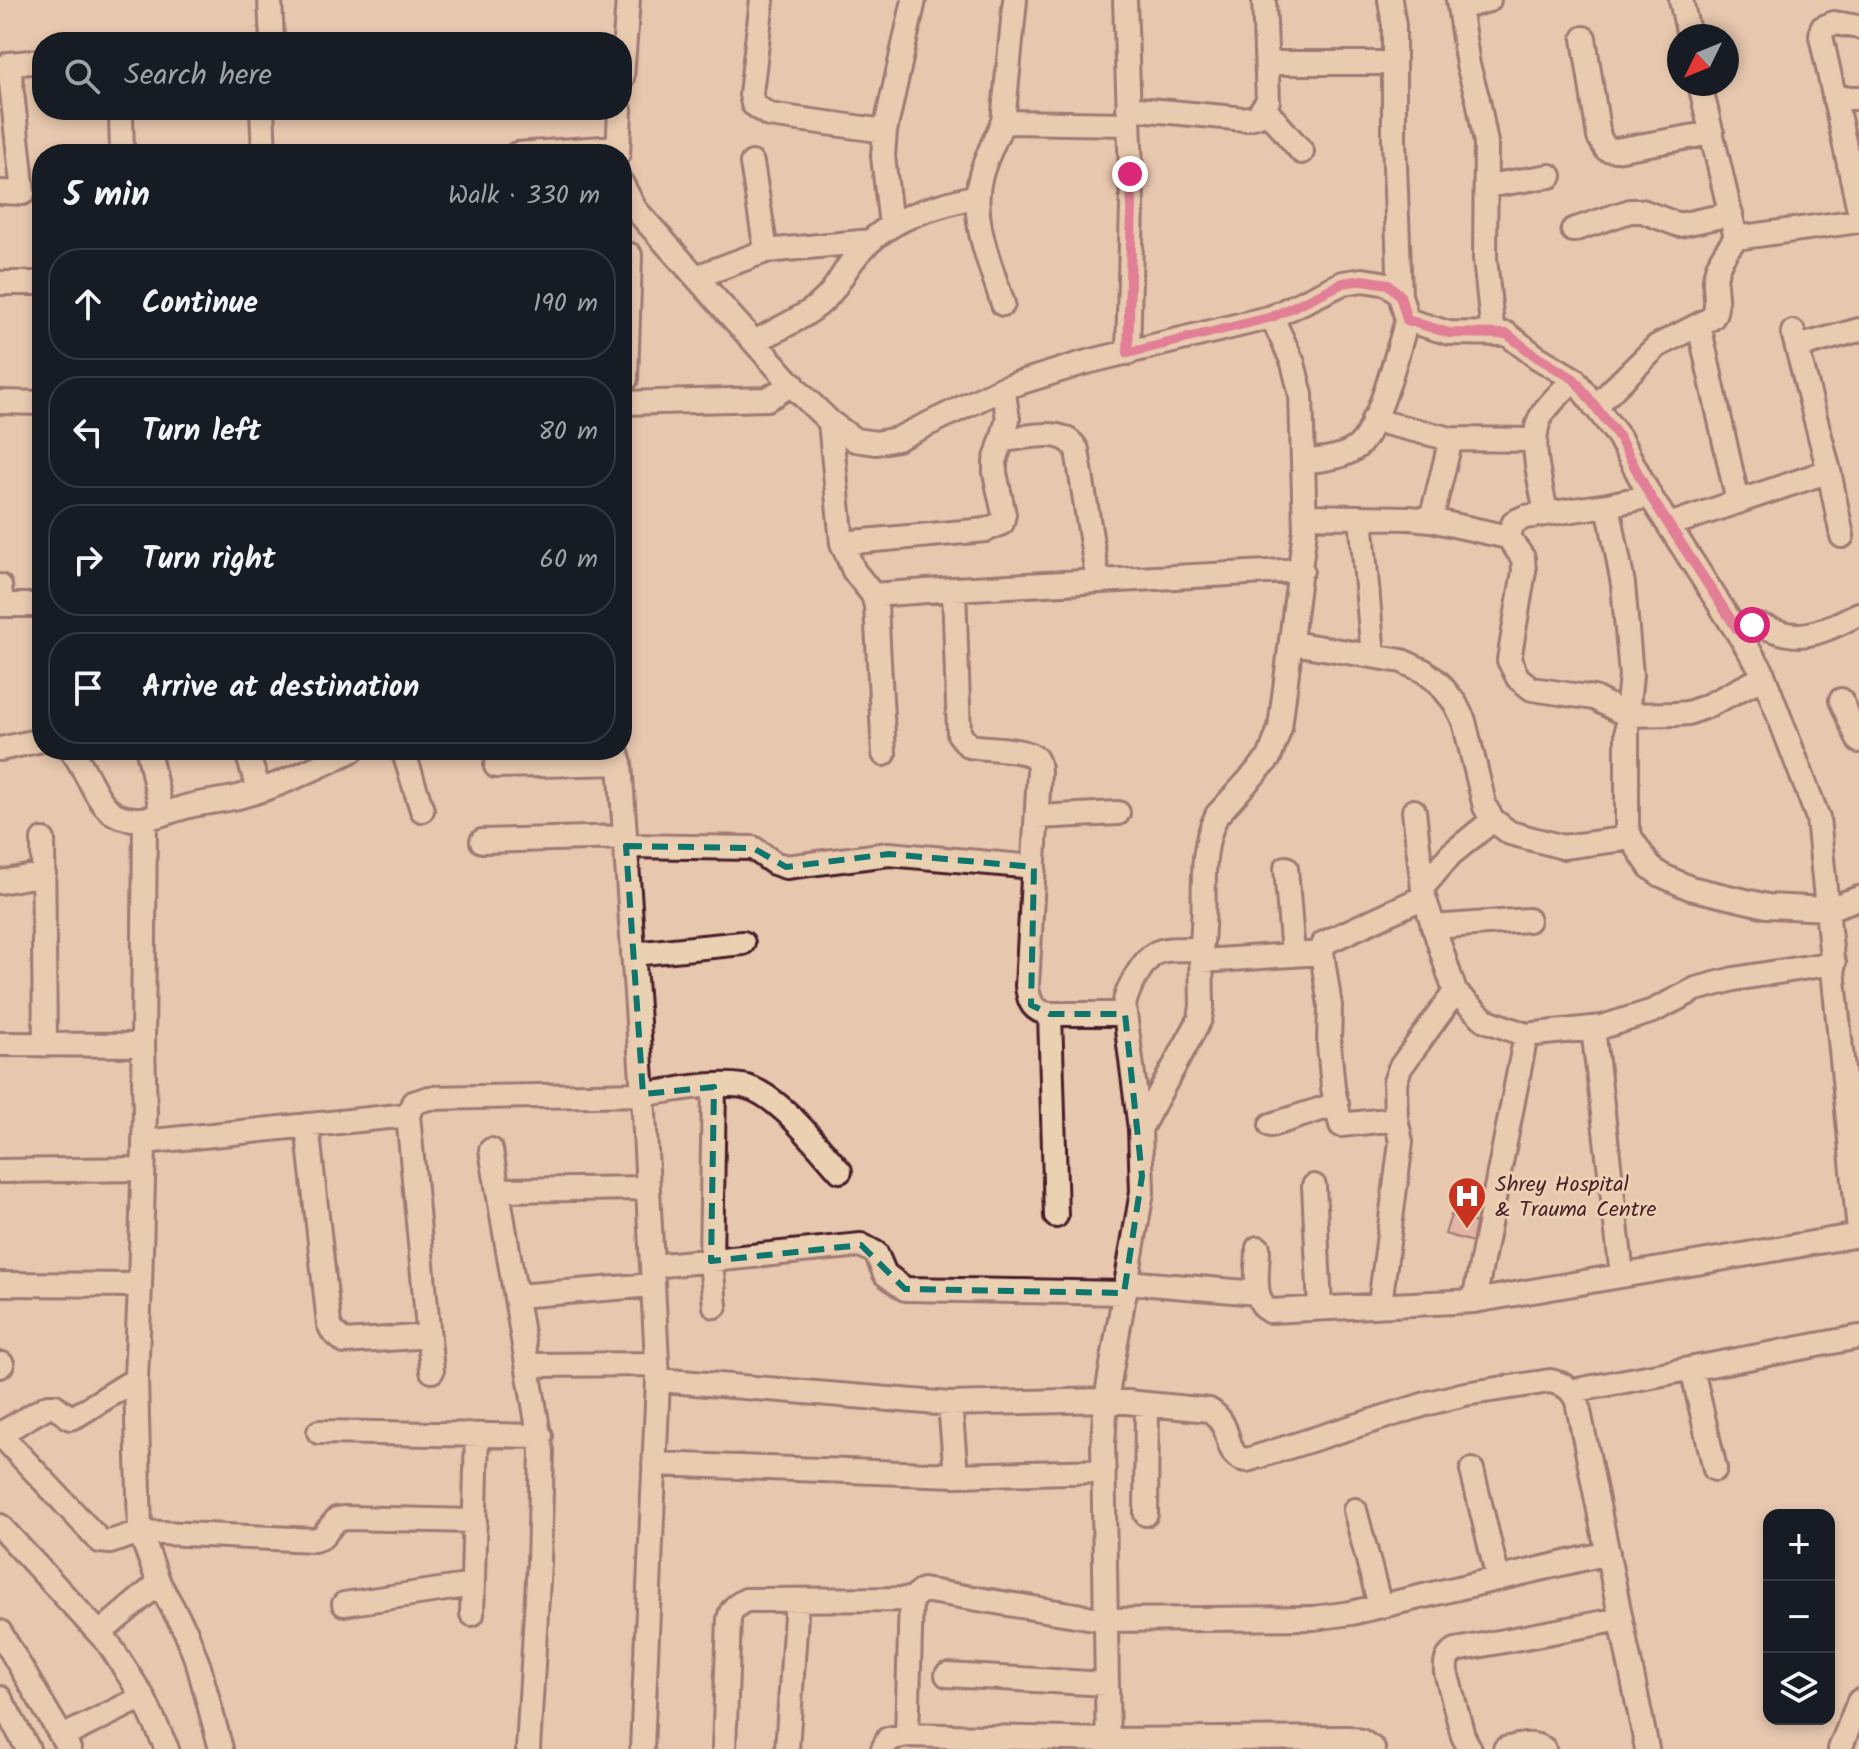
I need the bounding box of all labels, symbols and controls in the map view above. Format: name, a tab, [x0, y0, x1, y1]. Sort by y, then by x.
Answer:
north arrow	[1667, 24, 1739, 96]
search box	[32, 32, 632, 120]
text: Search here	[124, 52, 272, 100]
icon: search	[60, 54, 104, 98]
route end	[1112, 156, 1148, 192]
text: 5 min	[64, 169, 150, 223]
text: Walk · 330 m	[448, 175, 600, 217]
text: Continue	[142, 280, 258, 328]
icon: ahead	[66, 282, 110, 326]
text: 190 m	[533, 283, 598, 325]
text: Turn left	[142, 408, 261, 456]
icon: left	[66, 410, 110, 454]
text: 80 m	[538, 411, 598, 453]
text: Turn right	[142, 536, 275, 584]
icon: right	[66, 538, 110, 582]
text: 60 m	[539, 539, 598, 581]
route start	[1734, 607, 1770, 643]
text: Arrive at destination	[142, 664, 419, 712]
icon: arrive	[66, 666, 110, 710]
place label: Shrey Hospital & Trauma Centre	[1495, 1168, 1657, 1228]
hospital icon: Shrey Hospital & Trauma Centre	[1446, 1175, 1488, 1230]
map controls	[1763, 1509, 1835, 1725]
button: +	[1763, 1509, 1835, 1581]
button: −	[1763, 1581, 1835, 1653]
button: layers	[1763, 1653, 1835, 1725]

